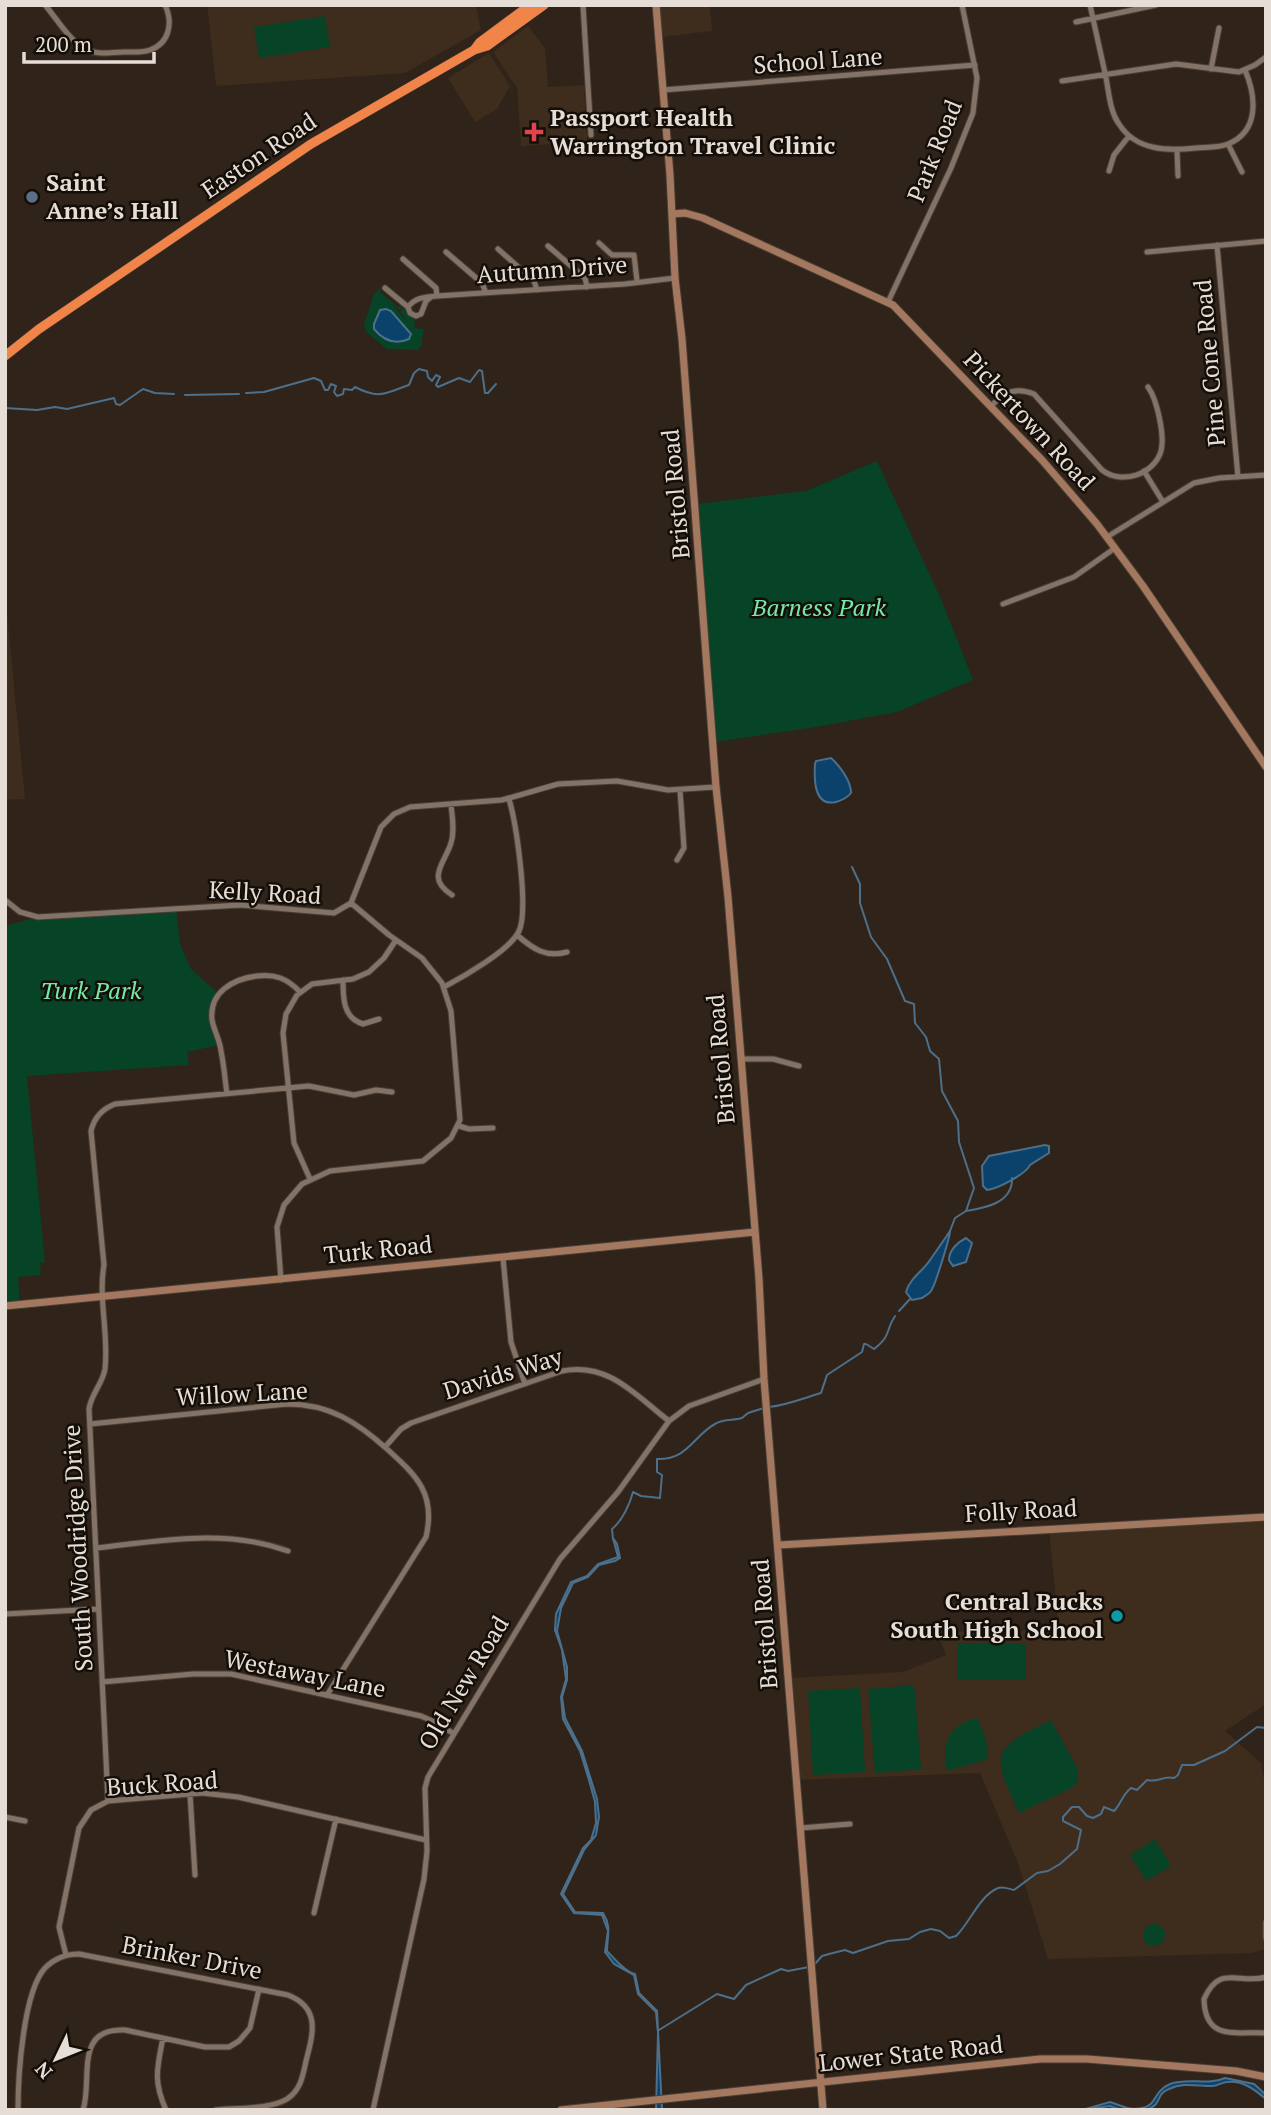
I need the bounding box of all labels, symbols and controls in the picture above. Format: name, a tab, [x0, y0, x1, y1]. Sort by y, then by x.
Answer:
scale bar	[24, 21, 154, 65]
text: 200 m	[35, 30, 92, 58]
street label: School Lane	[752, 40, 884, 80]
street label: Park Road	[899, 95, 969, 206]
place label: Passport Health Warrington Travel Clinic	[550, 101, 835, 161]
street label: Easton Road	[195, 105, 322, 205]
marker: Passport Health Warrington Travel Clinic	[524, 122, 544, 142]
place label: Saint Anne’s Hall	[46, 166, 178, 226]
marker: Saint Anne’s Hall	[24, 189, 40, 205]
street label: Autumn Drive	[476, 248, 628, 290]
street label: Pine Cone Road	[1186, 278, 1232, 448]
street label: Pickertown Road	[957, 344, 1103, 497]
street label: Bristol Road	[653, 428, 697, 560]
park label: Barness Park	[751, 591, 886, 623]
street label: Kelly Road	[208, 873, 322, 911]
park label: Turk Park	[40, 974, 142, 1006]
street label: Bristol Road	[698, 993, 742, 1125]
street label: Turk Road	[322, 1227, 434, 1271]
street label: Davids Way	[439, 1339, 567, 1406]
street label: Willow Lane	[175, 1374, 309, 1412]
street label: South Woodridge Drive	[55, 1424, 99, 1672]
street label: Folly Road	[964, 1491, 1078, 1529]
street label: Bristol Road	[743, 1558, 785, 1690]
place label: Central Bucks South High School	[890, 1585, 1103, 1645]
marker: Central Bucks South High School	[1109, 1608, 1125, 1624]
street label: Old New Road	[411, 1610, 516, 1755]
street label: Westaway Lane	[222, 1642, 388, 1704]
street label: Buck Road	[105, 1763, 219, 1803]
street label: Brinker Drive	[119, 1928, 265, 1986]
north arrow	[21, 2024, 91, 2094]
street label: Lower State Road	[817, 2027, 1004, 2079]
text: N	[29, 2057, 57, 2085]

